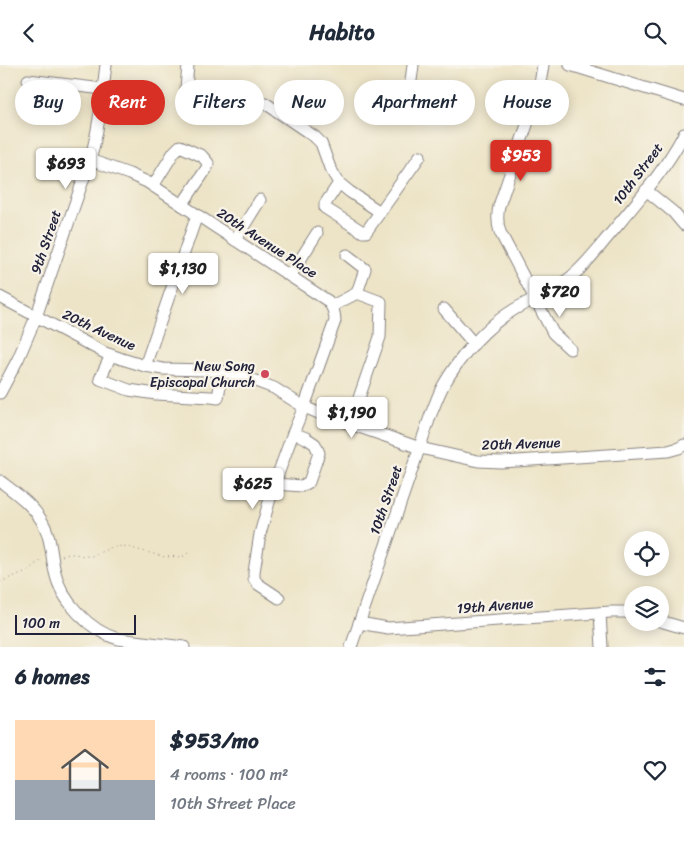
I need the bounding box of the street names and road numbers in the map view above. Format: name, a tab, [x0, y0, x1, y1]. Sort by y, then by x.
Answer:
street label: 10th Street	[606, 137, 670, 211]
street label: 20th Avenue Place	[212, 201, 322, 285]
street label: 9th Street	[23, 207, 69, 277]
street label: 20th Avenue	[58, 302, 140, 358]
street label: 20th Avenue	[481, 430, 561, 458]
street label: 10th Street	[362, 462, 410, 538]
street label: 19th Avenue	[456, 591, 534, 621]

